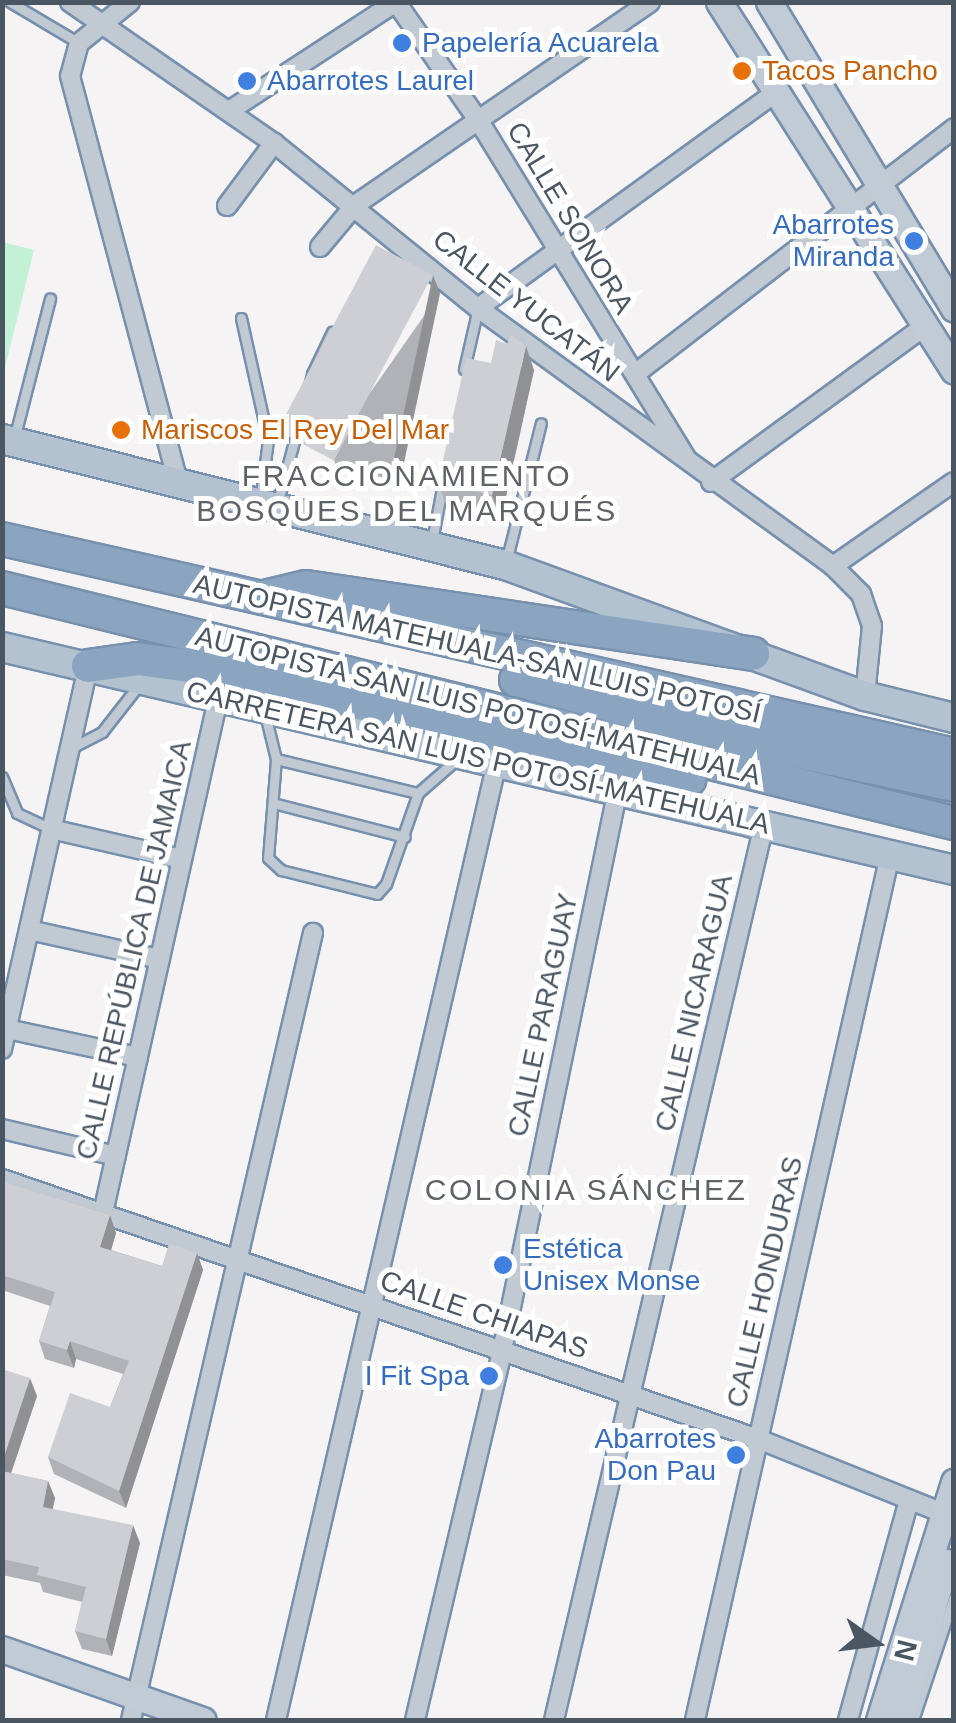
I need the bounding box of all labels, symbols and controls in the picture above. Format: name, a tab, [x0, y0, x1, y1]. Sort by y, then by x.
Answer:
place label: Papelería Acuarela	[422, 26, 660, 60]
marker: Papelería Acuarela	[391, 32, 413, 54]
place label: Tacos Pancho	[762, 54, 938, 88]
marker: Tacos Pancho	[731, 60, 753, 82]
place label: Abarrotes Laurel	[267, 64, 474, 98]
marker: Abarrotes Laurel	[236, 70, 258, 92]
street label: CALLE SONORA	[499, 116, 641, 320]
place label: Abarrotes Miranda	[773, 208, 894, 274]
street label: CALLE YUCATÁN	[426, 223, 626, 389]
marker: Abarrotes Miranda	[903, 230, 925, 252]
place label: Mariscos El Rey Del Mar	[141, 413, 449, 447]
marker: Mariscos El Rey Del Mar	[110, 419, 132, 441]
district label: FRACCIONAMIENTO BOSQUES DEL MARQUÉS	[196, 458, 618, 528]
street label: AUTOPISTA MATEHUALA-SAN LUIS POTOSÍ	[189, 567, 765, 731]
street label: AUTOPISTA SAN LUIS POTOSÍ-MATEHUALA	[191, 619, 765, 793]
street label: CARRETERA SAN LUIS POTOSÍ-MATEHUALA	[182, 674, 774, 842]
street label: CALLE REPÚBLICA DE JAMAICA	[69, 736, 199, 1164]
street label: CALLE NICARAGUA	[648, 871, 740, 1135]
street label: CALLE PARAGUAY	[501, 890, 585, 1140]
street label: CALLE HONDURAS	[720, 1153, 810, 1411]
district label: COLONIA SÁNCHEZ	[424, 1172, 748, 1208]
place label: Estética Unisex Monse	[523, 1232, 700, 1298]
marker: Estética Unisex Monse	[492, 1254, 514, 1276]
street label: CALLE CHIAPAS	[376, 1264, 592, 1366]
place label: I Fit Spa	[365, 1359, 469, 1393]
marker: I Fit Spa	[478, 1365, 500, 1387]
place label: Abarrotes Don Pau	[595, 1422, 716, 1488]
marker: Abarrotes Don Pau	[725, 1444, 747, 1466]
north arrow	[826, 1593, 926, 1693]
text: N	[888, 1637, 923, 1664]

